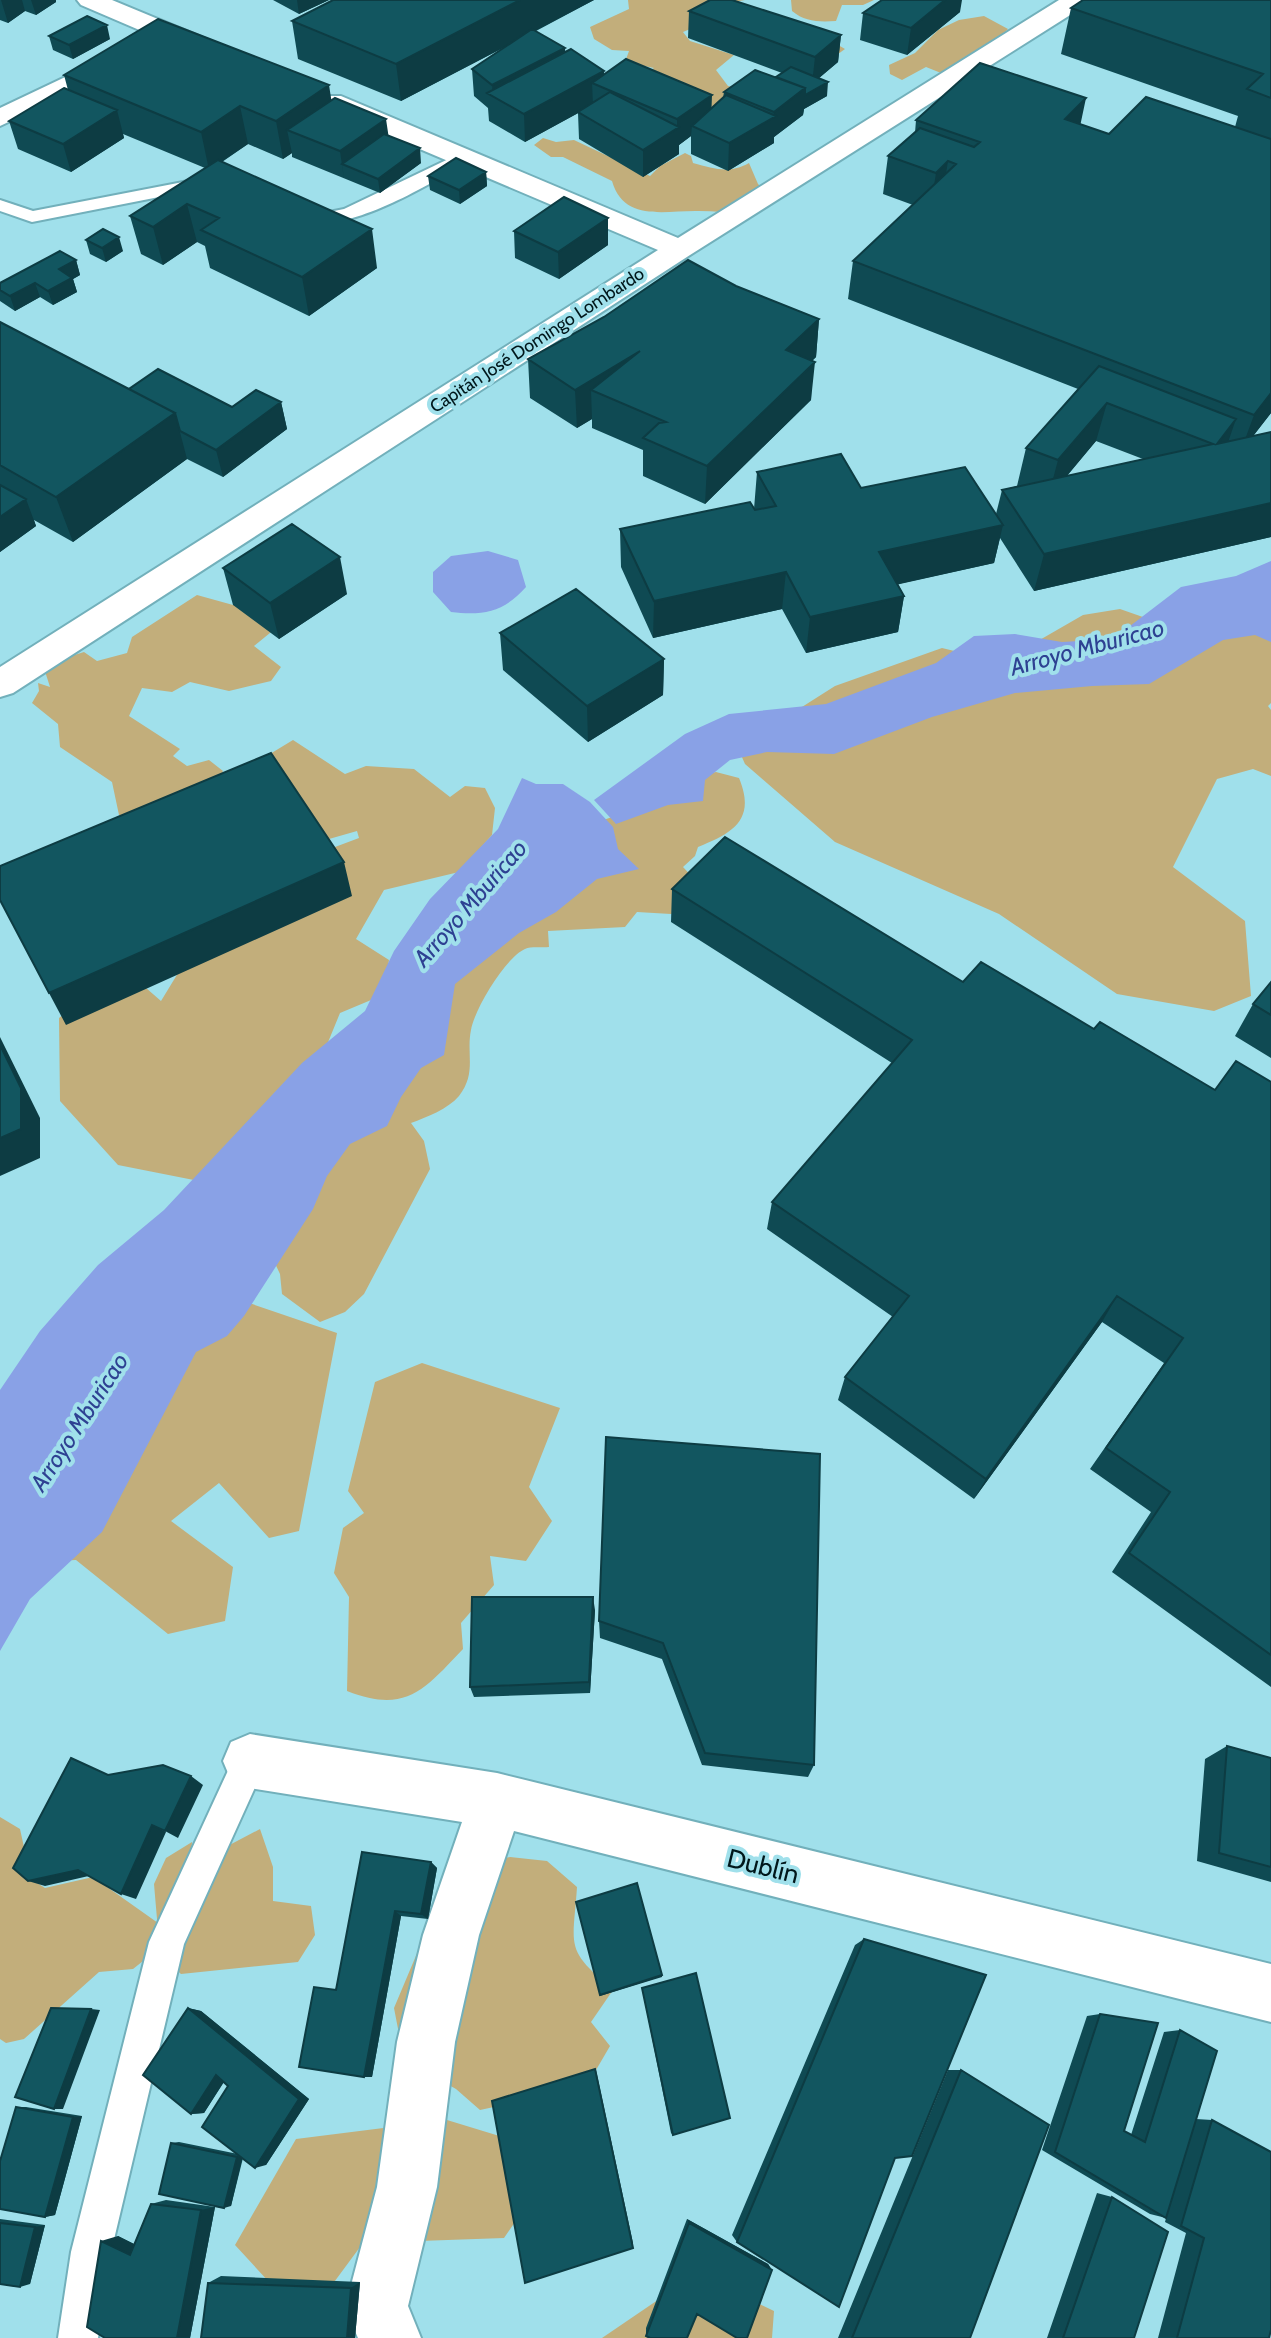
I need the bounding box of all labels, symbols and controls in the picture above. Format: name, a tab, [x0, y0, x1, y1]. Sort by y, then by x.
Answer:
street label: Capitán José Domingo Lombardo	[426, 262, 648, 418]
water label: Arroyo Mburicao	[1006, 613, 1167, 682]
water label: Arroyo Mburicao	[406, 834, 533, 973]
water label: Arroyo Mburicao	[23, 1348, 134, 1497]
street label: Dublín	[724, 1842, 802, 1890]

